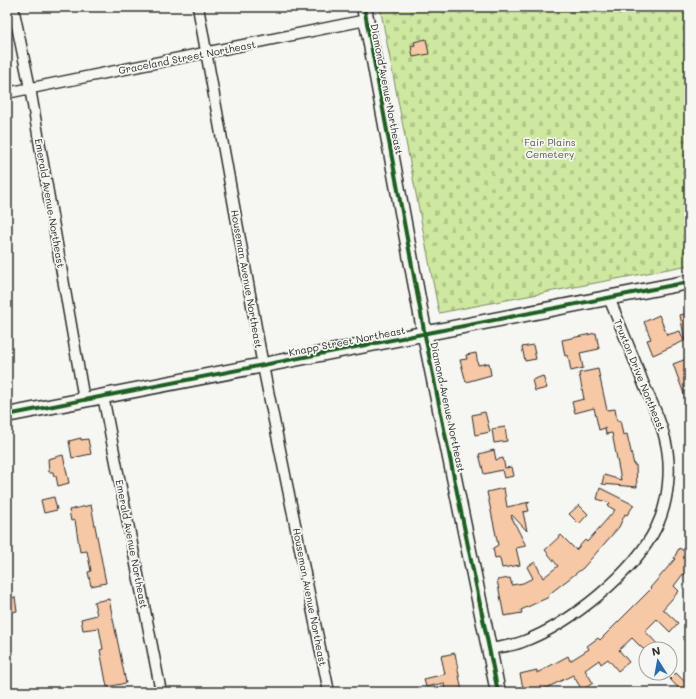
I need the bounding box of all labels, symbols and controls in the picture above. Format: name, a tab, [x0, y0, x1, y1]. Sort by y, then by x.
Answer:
street label: Diamond Avenue Northeast	[367, 22, 407, 156]
street label: Graceland Street Northeast	[117, 37, 257, 77]
park label: Fair Plains Cemetery	[524, 135, 576, 161]
street label: Emerald Avenue Northeast	[32, 137, 68, 269]
street label: Houseman Avenue Northeast	[228, 209, 266, 349]
street label: Truxton Drive Northeast	[611, 317, 669, 433]
street label: Knapp Street Northeast	[288, 323, 406, 359]
street label: Diamond Avenue Northeast	[427, 340, 469, 474]
street label: Emerald Avenue Northeast	[113, 478, 151, 610]
street label: Houseman Avenue Northeast	[290, 527, 330, 667]
north arrow	[638, 641, 678, 681]
text: N	[650, 643, 662, 659]

